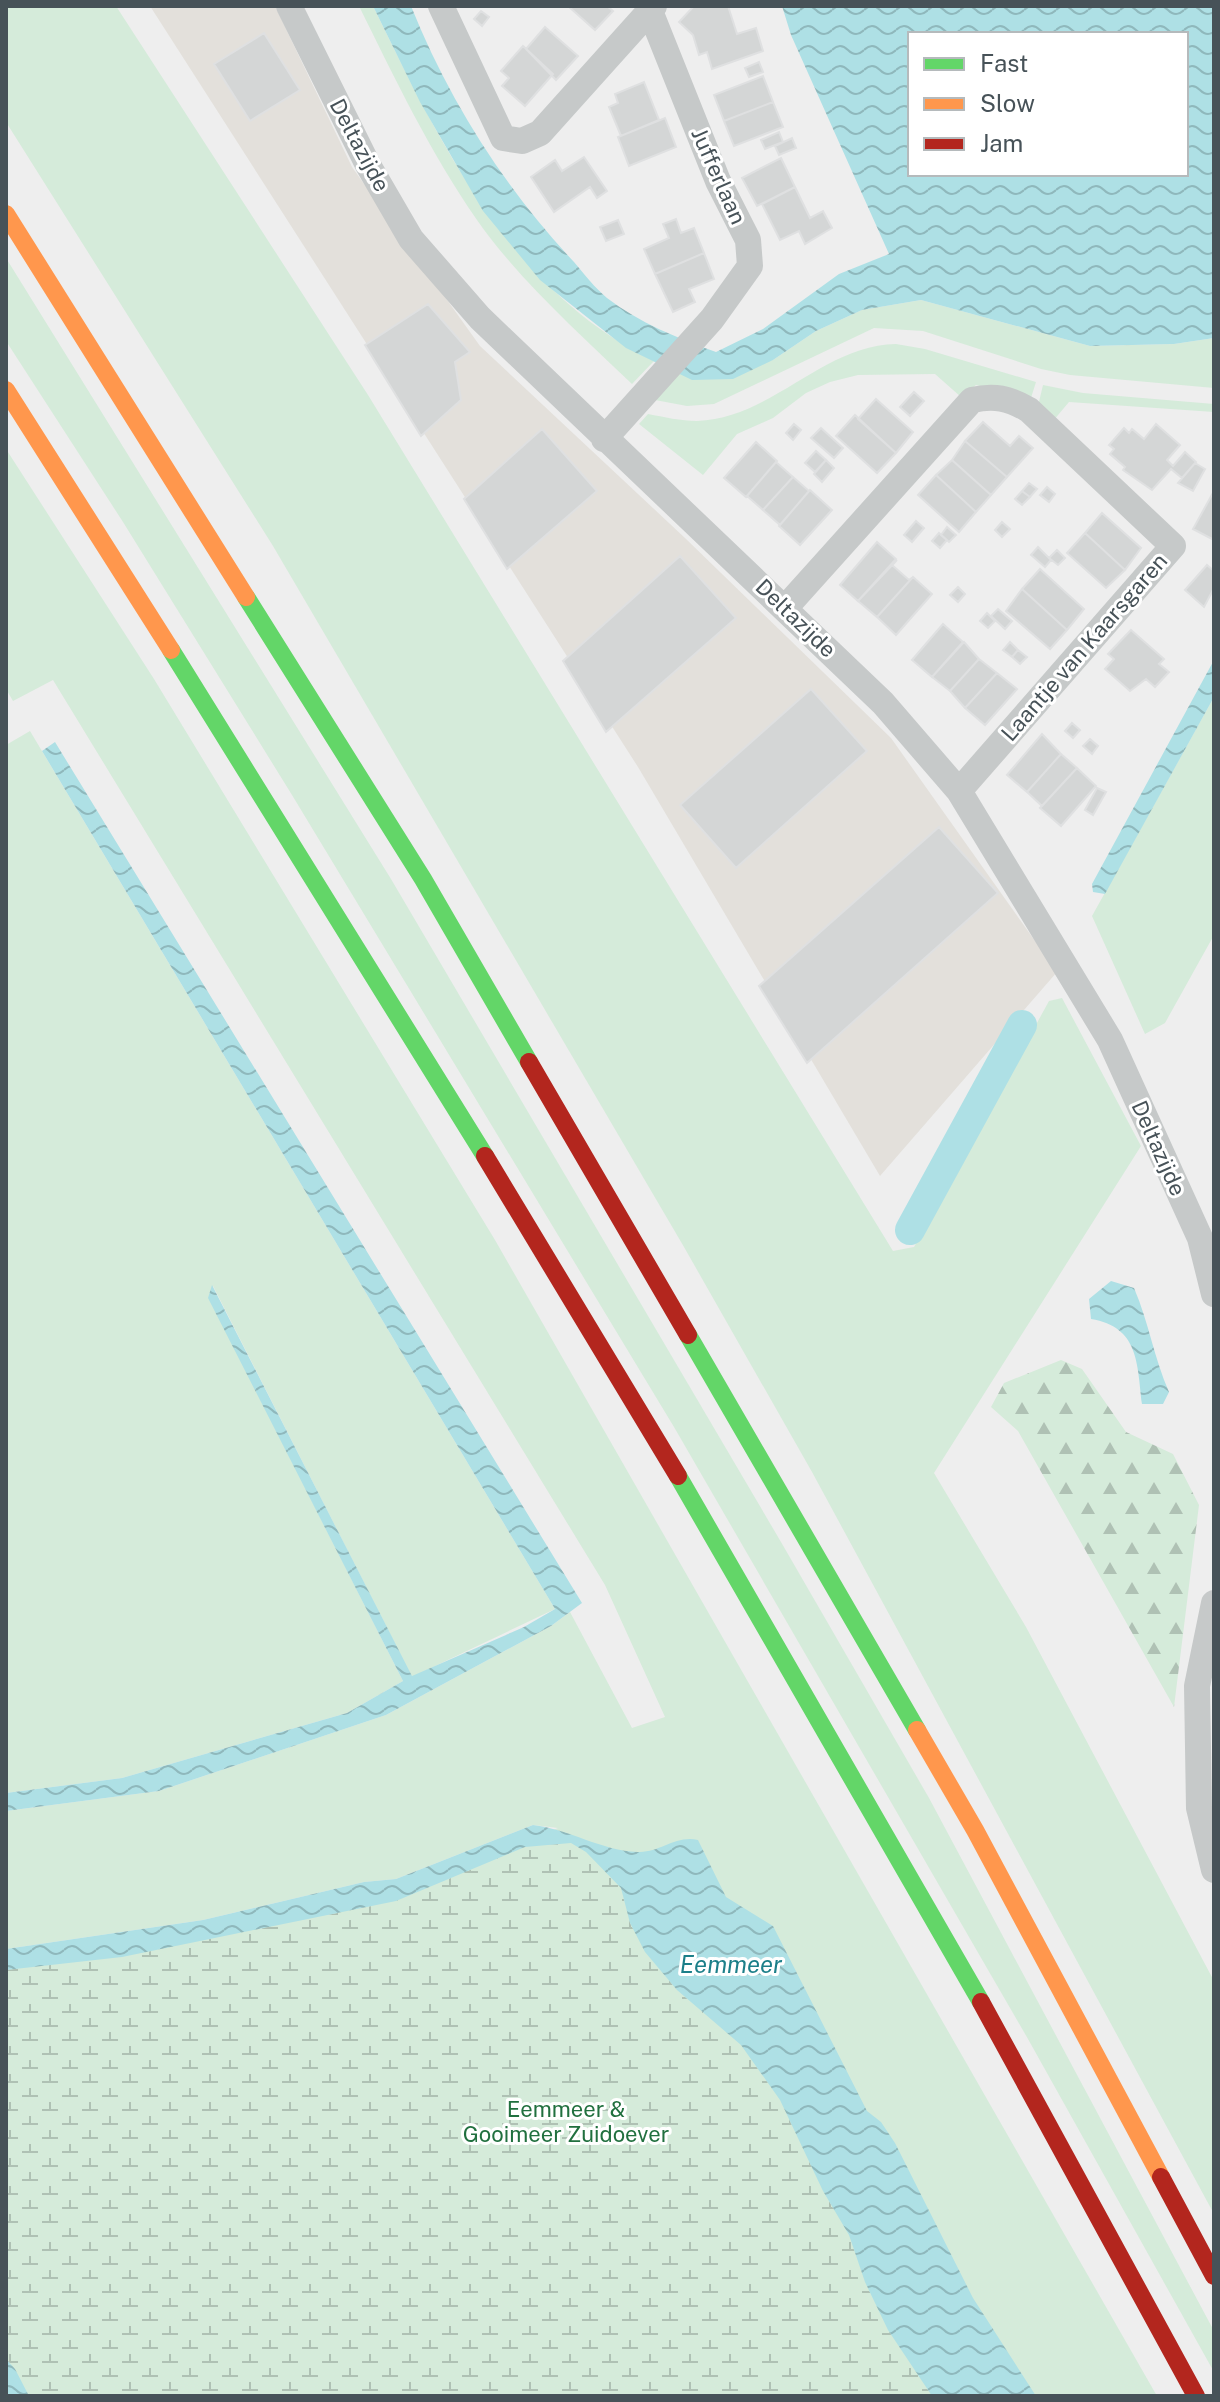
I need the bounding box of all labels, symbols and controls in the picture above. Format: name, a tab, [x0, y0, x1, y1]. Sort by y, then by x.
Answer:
legend	[908, 32, 1188, 176]
text: Fast	[980, 49, 1028, 77]
text: Slow	[980, 89, 1035, 117]
street label: Deltazijde	[325, 94, 395, 196]
street label: Jufferlaan	[686, 124, 752, 228]
text: Jam	[980, 129, 1023, 157]
street label: Laantje van Kaarsgaren	[996, 548, 1172, 746]
street label: Deltazijde	[750, 573, 842, 663]
street label: Deltazijde	[1126, 1096, 1192, 1200]
water label: Eemmeer	[680, 1950, 783, 1978]
park label: Eemmeer & Gooimeer Zuidoever	[463, 2096, 669, 2147]

